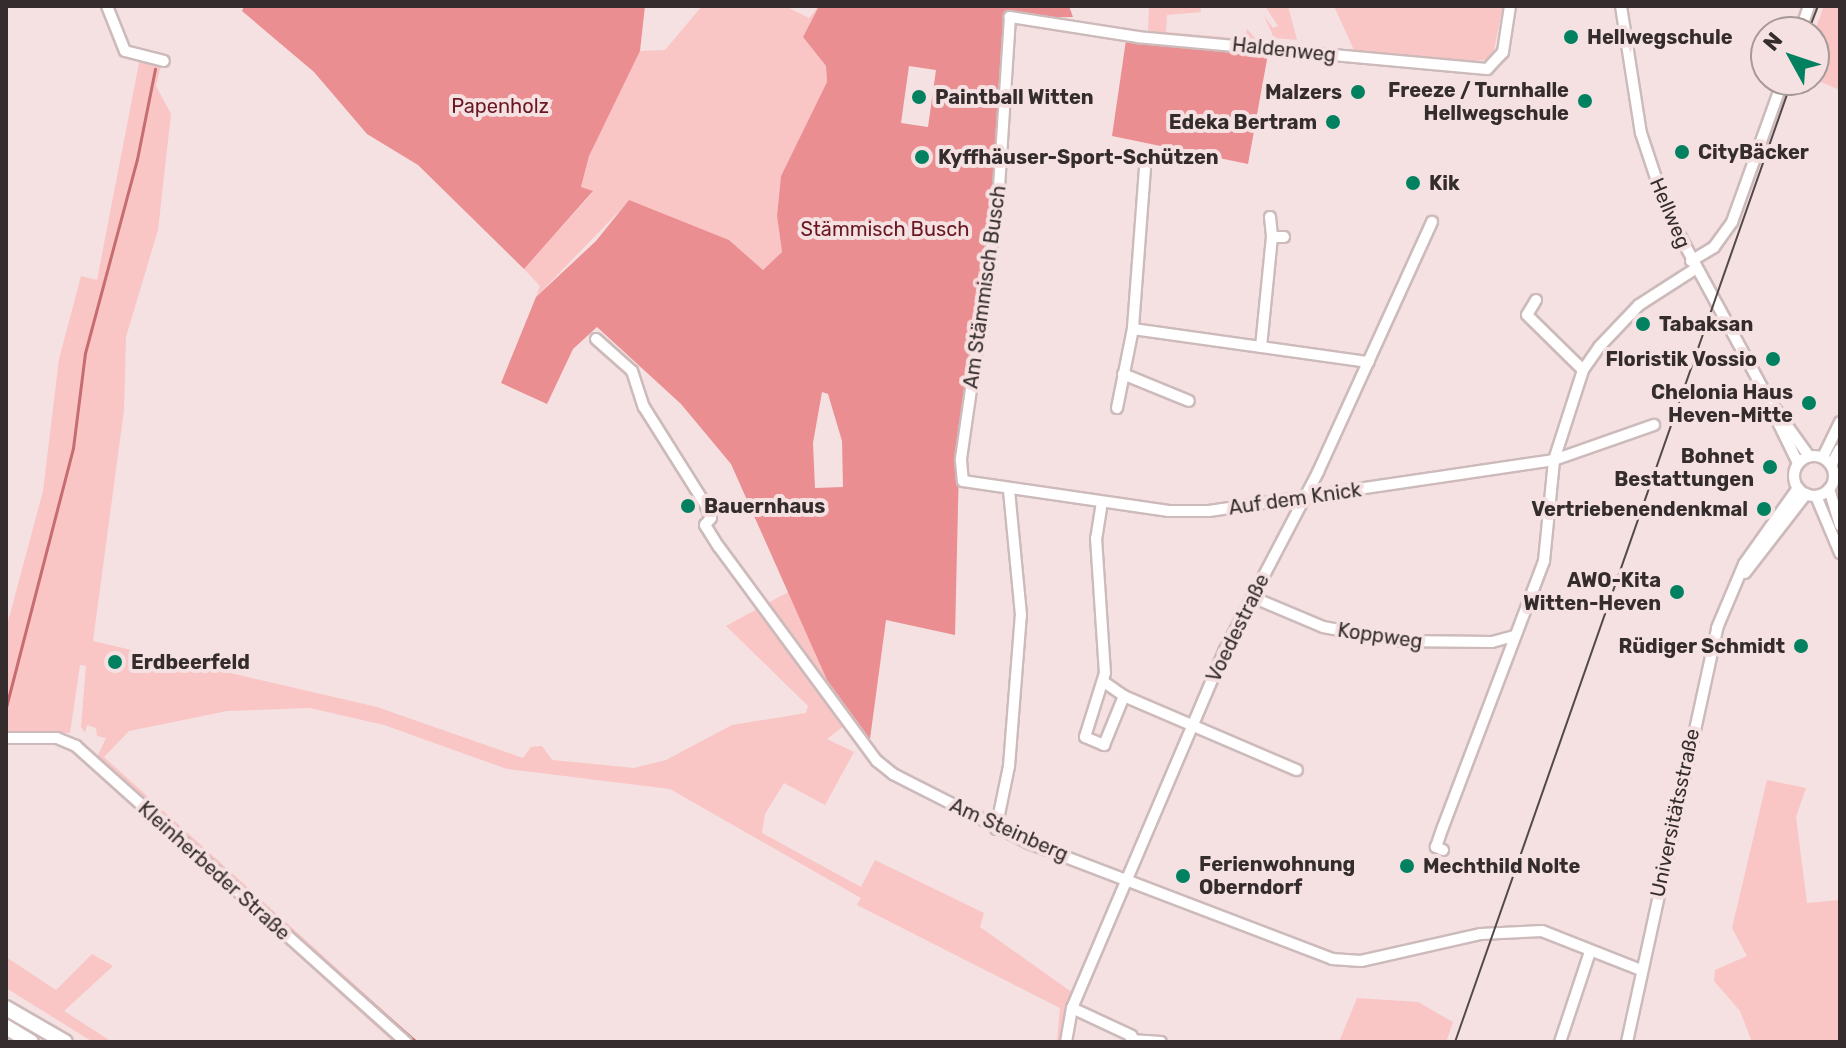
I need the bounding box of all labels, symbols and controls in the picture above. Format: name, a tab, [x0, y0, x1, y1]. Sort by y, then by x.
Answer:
north arrow	[1750, 16, 1830, 96]
place label: Hellwegschule	[1587, 25, 1733, 49]
text: N	[1757, 27, 1788, 56]
marker: Hellwegschule	[1562, 28, 1580, 46]
street label: Haldenweg	[1231, 33, 1337, 67]
place label: Freeze / Turnhalle Hellwegschule	[1388, 78, 1569, 125]
place label: Malzers	[1265, 80, 1342, 104]
marker: Malzers	[1349, 83, 1367, 101]
place label: Paintball Witten	[935, 85, 1094, 109]
marker: Paintball Witten	[910, 88, 928, 106]
marker: Freeze / Turnhalle Hellwegschule	[1576, 92, 1594, 110]
park label: Papenholz	[451, 94, 549, 118]
place label: Edeka Bertram	[1169, 110, 1317, 134]
marker: Edeka Bertram	[1324, 113, 1342, 131]
place label: CityBäcker	[1698, 140, 1809, 164]
marker: CityBäcker	[1673, 143, 1691, 161]
place label: Kyffhäuser-Sport-Schützen	[938, 145, 1219, 169]
marker: Kyffhäuser-Sport-Schützen	[913, 148, 931, 166]
place label: Kik	[1429, 171, 1460, 195]
marker: Kik	[1404, 174, 1422, 192]
street label: Hellweg	[1644, 174, 1696, 252]
street label: Am Stämmisch Busch	[959, 184, 1011, 390]
park label: Stämmisch Busch	[801, 217, 969, 241]
place label: Tabaksan	[1659, 312, 1753, 336]
marker: Tabaksan	[1634, 315, 1652, 333]
place label: Floristik Vossio	[1605, 347, 1757, 371]
marker: Floristik Vossio	[1764, 350, 1782, 368]
place label: Chelonia Haus Heven-Mitte	[1651, 380, 1793, 427]
marker: Chelonia Haus Heven-Mitte	[1800, 394, 1818, 412]
place label: Bohnet Bestattungen	[1614, 444, 1754, 491]
marker: Bohnet Bestattungen	[1761, 458, 1779, 476]
street label: Auf dem Knick	[1227, 478, 1363, 520]
place label: Bauernhaus	[704, 494, 825, 518]
marker: Bauernhaus	[679, 497, 697, 515]
place label: Vertriebenendenkmal	[1531, 497, 1748, 521]
marker: Vertriebenendenkmal	[1755, 500, 1773, 518]
place label: AWO-Kita Witten-Heven	[1523, 568, 1661, 615]
street label: Voedestraße	[1202, 570, 1274, 686]
marker: AWO-Kita Witten-Heven	[1668, 583, 1686, 601]
street label: Koppweg	[1336, 618, 1424, 654]
place label: Rüdiger Schmidt	[1618, 634, 1785, 658]
marker: Rüdiger Schmidt	[1792, 637, 1810, 655]
place label: Erdbeerfeld	[131, 650, 250, 674]
marker: Erdbeerfeld	[106, 653, 124, 671]
street label: Universitätsstraße	[1645, 726, 1705, 900]
street label: Am Steinberg	[946, 793, 1072, 867]
street label: Kleinherbeder Straße	[133, 796, 295, 946]
place label: Ferienwohnung Oberndorf	[1199, 852, 1355, 899]
place label: Mechthild Nolte	[1423, 854, 1580, 878]
marker: Mechthild Nolte	[1398, 857, 1416, 875]
marker: Ferienwohnung Oberndorf	[1174, 867, 1192, 885]

